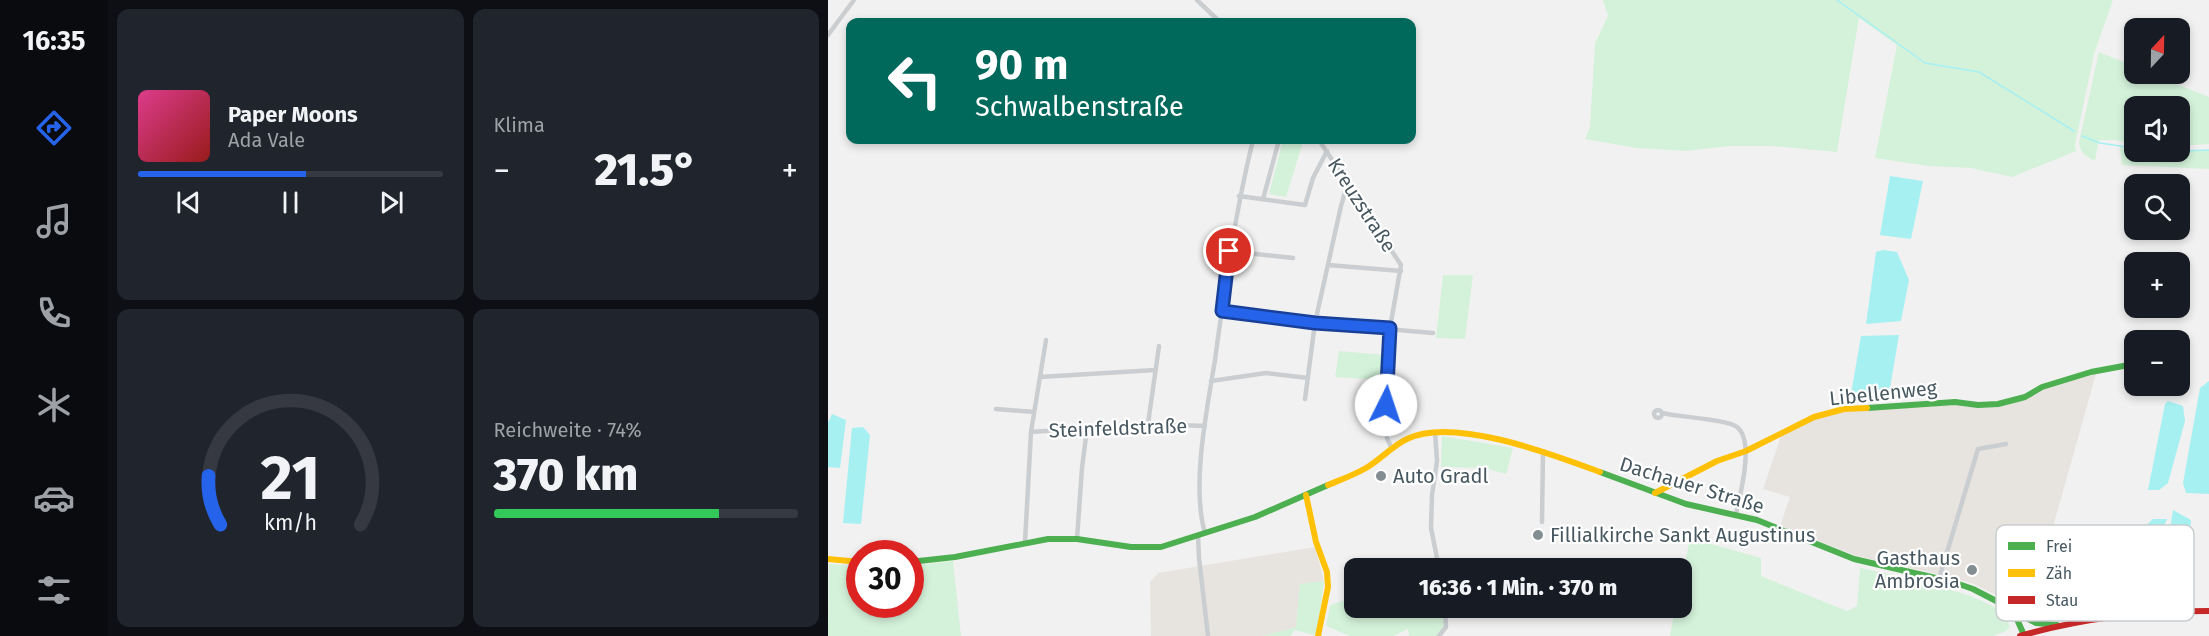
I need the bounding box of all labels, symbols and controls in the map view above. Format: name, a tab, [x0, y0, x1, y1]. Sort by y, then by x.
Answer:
north arrow	[2124, 18, 2190, 84]
map controls	[2124, 18, 2190, 396]
text: 16:35	[22, 25, 86, 57]
text: 90 m	[975, 40, 1069, 90]
icon: left	[876, 42, 954, 120]
text: Schwalbenstraße	[975, 91, 1184, 123]
button: sound	[2124, 96, 2190, 162]
text: Paper Moons	[228, 101, 358, 128]
icon: directions	[33, 107, 75, 149]
text: Klima	[494, 113, 545, 137]
text: Ada Vale	[228, 128, 305, 152]
text: 21.5°	[594, 143, 697, 197]
text: −	[494, 151, 510, 191]
text: +	[782, 151, 798, 191]
street label: Kreuzstraße	[1323, 153, 1401, 257]
button: search	[2124, 174, 2190, 240]
icon: previous	[172, 186, 205, 219]
icon: pause	[274, 186, 307, 219]
icon: next	[375, 186, 408, 219]
icon: music	[33, 200, 75, 242]
pin	[1203, 225, 1254, 276]
icon: arrive	[1212, 234, 1245, 267]
button: +	[2124, 252, 2190, 318]
icon: phone	[33, 292, 75, 334]
button: −	[2124, 330, 2190, 396]
position arrow	[1354, 373, 1418, 437]
street label: Libellenweg	[1828, 375, 1939, 411]
icon: climate	[33, 384, 75, 426]
street label: Steinfeldstraße	[1048, 414, 1188, 442]
text: Reichweite · 74%	[494, 418, 642, 442]
text: 21	[260, 441, 320, 516]
text: 370 km	[494, 448, 638, 502]
street label: Dachauer Straße	[1617, 452, 1767, 518]
place label: Auto Gradl	[1393, 464, 1488, 488]
marker: Auto Gradl	[1374, 469, 1388, 483]
icon: car	[33, 477, 75, 519]
text: km/h	[264, 510, 317, 536]
place label: Fillialkirche Sankt Augustinus	[1550, 523, 1815, 547]
legend	[1996, 525, 2194, 621]
marker: Fillialkirche Sankt Augustinus	[1531, 528, 1545, 542]
text: Frei	[2046, 537, 2072, 556]
speed limit sign: 30	[846, 540, 924, 618]
place label: Gasthaus Ambrosia	[1875, 546, 1960, 593]
marker: Gasthaus Ambrosia	[1965, 563, 1979, 577]
text: Zäh	[2046, 564, 2072, 583]
icon: filters	[33, 569, 75, 611]
text: 16:36 · 1 Min. · 370 m	[1419, 574, 1617, 601]
text: Stau	[2046, 591, 2078, 610]

